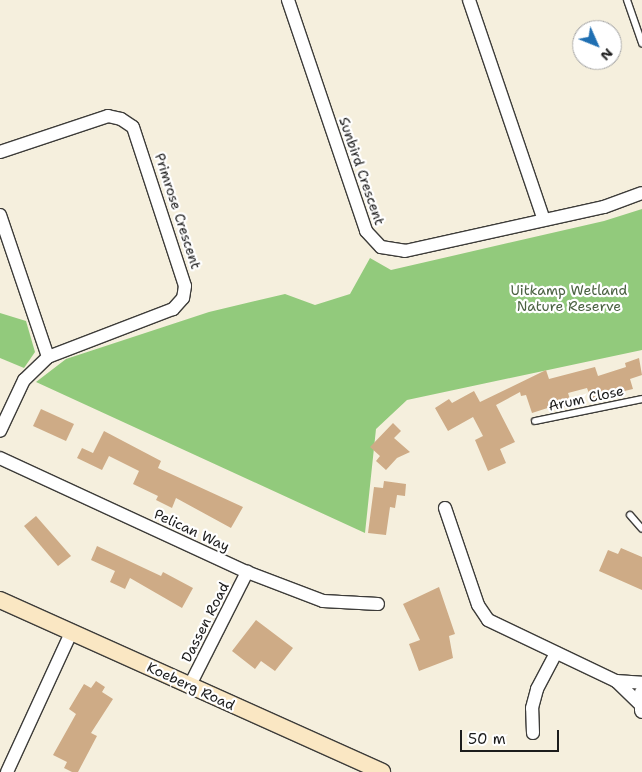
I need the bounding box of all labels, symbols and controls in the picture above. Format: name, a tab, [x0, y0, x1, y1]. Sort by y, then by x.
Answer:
north arrow	[572, 20, 622, 70]
text: N	[597, 44, 617, 65]
street label: Sunbird Crescent	[336, 115, 388, 227]
street label: Primrose Crescent	[151, 151, 205, 271]
park label: Uitkamp Wetland Nature Reserve	[511, 282, 627, 314]
street label: Arum Close	[547, 382, 625, 414]
street label: Pelican Way	[152, 505, 232, 555]
street label: Dassen Road	[178, 579, 232, 665]
street label: Koeberg Road	[144, 658, 238, 714]
scale bar	[462, 720, 561, 752]
text: 50 m	[468, 729, 506, 749]

